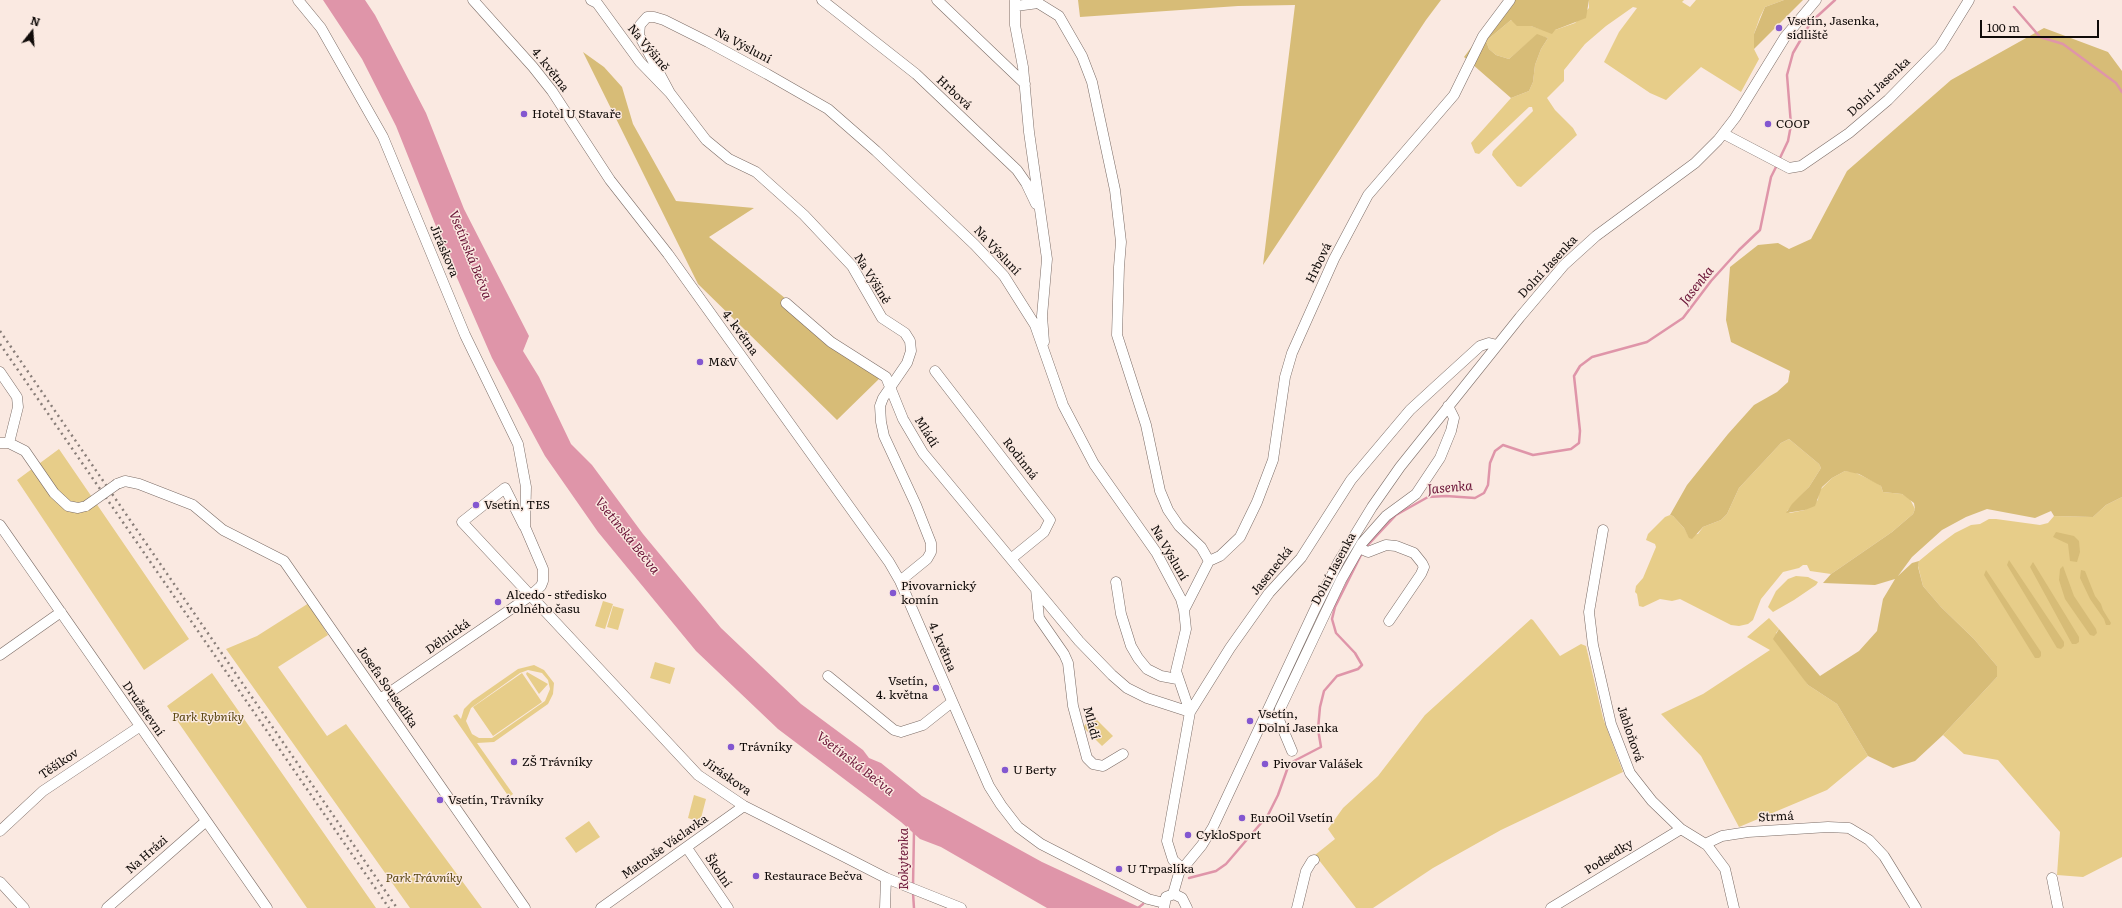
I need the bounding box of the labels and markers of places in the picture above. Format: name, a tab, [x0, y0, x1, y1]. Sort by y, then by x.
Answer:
place label: Vsetín, Jasenka, sídliště	[1787, 14, 1879, 42]
marker: Vsetín, Jasenka, sídliště	[1774, 23, 1784, 33]
place label: Hotel U Stavaře	[532, 107, 621, 121]
marker: Hotel U Stavaře	[519, 109, 529, 119]
place label: COOP	[1776, 117, 1810, 131]
marker: COOP	[1763, 119, 1773, 129]
place label: M&V	[708, 355, 738, 369]
marker: M&V	[695, 357, 705, 367]
place label: Vsetín, TES	[484, 498, 550, 512]
marker: Vsetín, TES	[471, 500, 481, 510]
place label: Pivovarnický komín	[901, 579, 976, 607]
place label: Alcedo - středisko volného času	[506, 588, 607, 616]
marker: Pivovarnický komín	[888, 588, 898, 598]
marker: Alcedo - středisko volného času	[493, 597, 503, 607]
place label: Vsetín, 4. května	[876, 674, 928, 702]
marker: Vsetín, 4. května	[931, 683, 941, 693]
place label: Vsetín, Dolní Jasenka	[1258, 707, 1338, 735]
marker: Vsetín, Dolní Jasenka	[1245, 716, 1255, 726]
place label: Trávníky	[739, 740, 792, 754]
marker: Trávníky	[726, 742, 736, 752]
place label: ZŠ Trávníky	[522, 755, 593, 769]
marker: ZŠ Trávníky	[509, 757, 519, 767]
place label: Pivovar Valášek	[1273, 757, 1363, 771]
marker: Pivovar Valášek	[1260, 759, 1270, 769]
place label: U Berty	[1013, 763, 1057, 777]
marker: U Berty	[1000, 765, 1010, 775]
place label: Vsetín, Trávníky	[448, 793, 544, 807]
marker: Vsetín, Trávníky	[435, 795, 445, 805]
place label: EuroOil Vsetín	[1250, 811, 1333, 825]
marker: EuroOil Vsetín	[1237, 813, 1247, 823]
place label: CykloSport	[1196, 828, 1261, 842]
marker: CykloSport	[1183, 830, 1193, 840]
place label: U Trpaslíka	[1127, 862, 1194, 876]
marker: U Trpaslíka	[1114, 864, 1124, 874]
place label: Restaurace Bečva	[764, 869, 862, 883]
marker: Restaurace Bečva	[751, 871, 761, 881]

